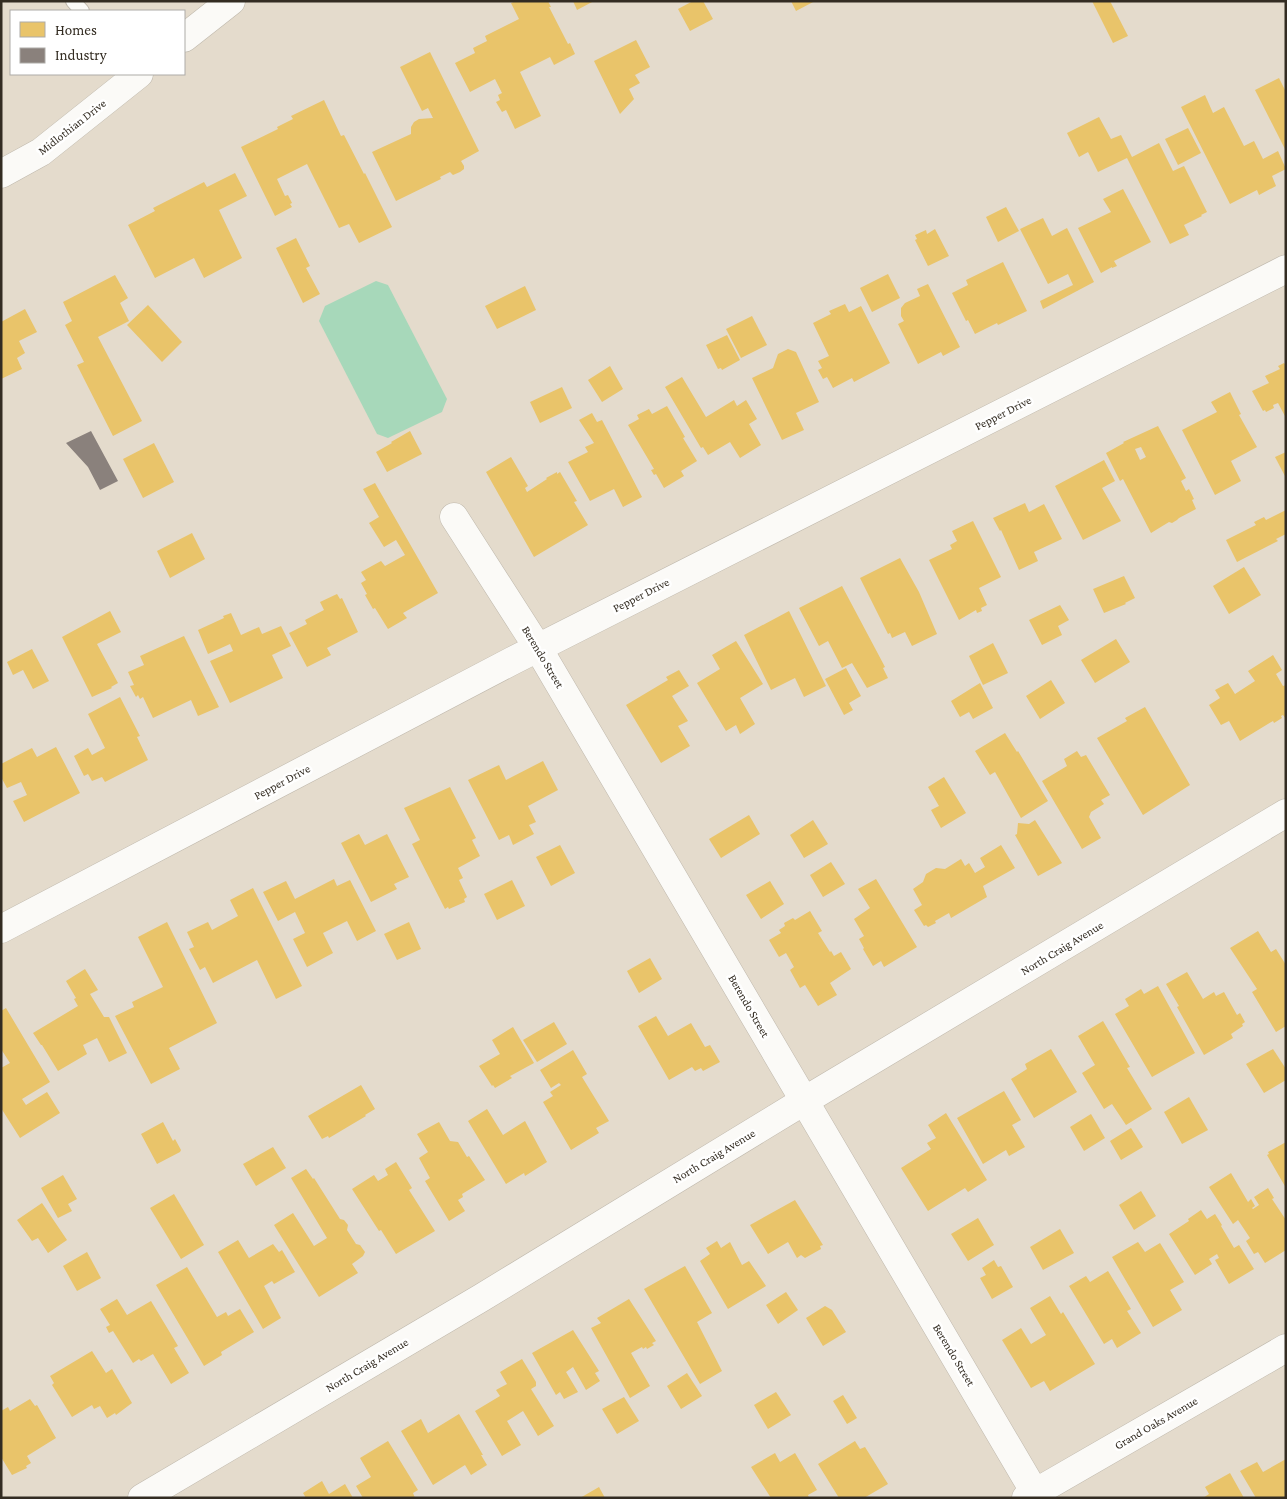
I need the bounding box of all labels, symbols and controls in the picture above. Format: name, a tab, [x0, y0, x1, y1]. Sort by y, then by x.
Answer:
legend	[10, 10, 185, 75]
text: Homes	[55, 22, 97, 38]
text: Industry	[55, 47, 107, 64]
street label: Midlothian Drive	[35, 96, 109, 158]
street label: Pepper Drive	[972, 393, 1034, 433]
street label: Pepper Drive	[610, 575, 672, 615]
street label: Berendo Street	[519, 623, 568, 692]
street label: Pepper Drive	[252, 761, 312, 803]
street label: North Craig Avenue	[1018, 918, 1106, 978]
street label: Berendo Street	[725, 972, 773, 1041]
street label: North Craig Avenue	[670, 1126, 758, 1186]
street label: Berendo Street	[930, 1321, 979, 1390]
street label: North Craig Avenue	[323, 1335, 411, 1395]
street label: Grand Oaks Avenue	[1112, 1393, 1200, 1453]

